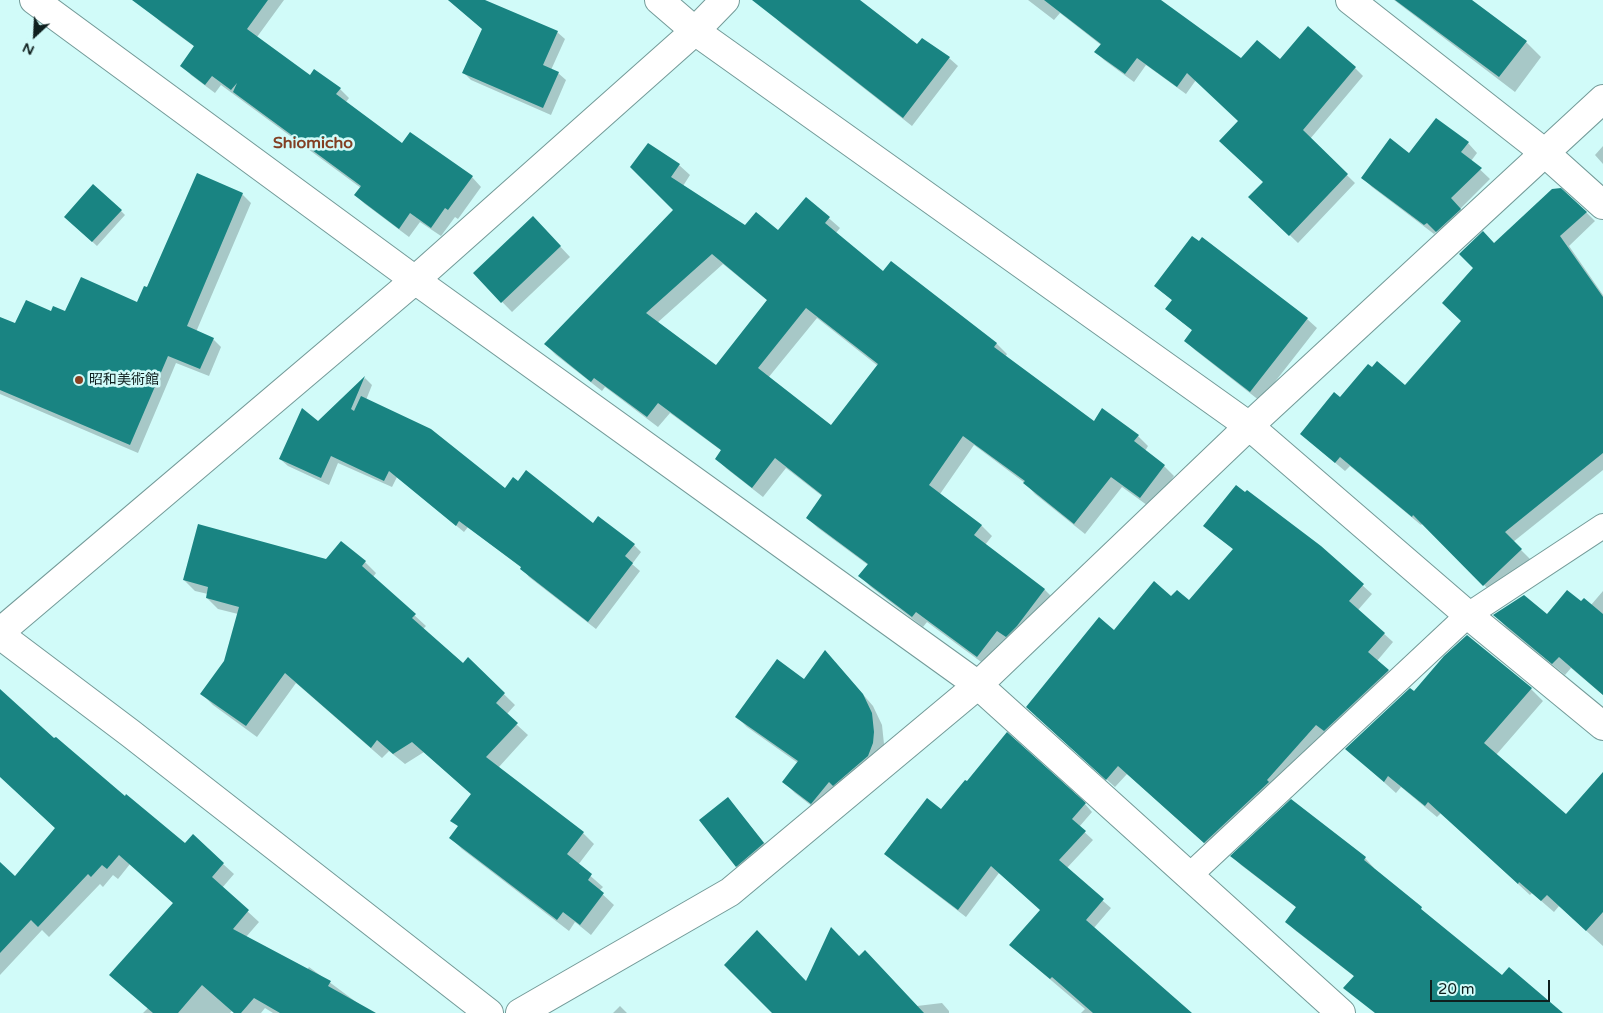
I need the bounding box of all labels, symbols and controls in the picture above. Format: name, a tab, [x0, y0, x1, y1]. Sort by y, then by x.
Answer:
north arrow	[10, 10, 60, 60]
text: N	[20, 39, 37, 59]
district label: Shiomicho	[273, 134, 353, 154]
place label: 昭和美術館	[89, 372, 159, 388]
marker: 昭和美術館	[73, 374, 85, 386]
scale bar	[1433, 970, 1553, 1002]
text: 20 m	[1438, 980, 1475, 998]

